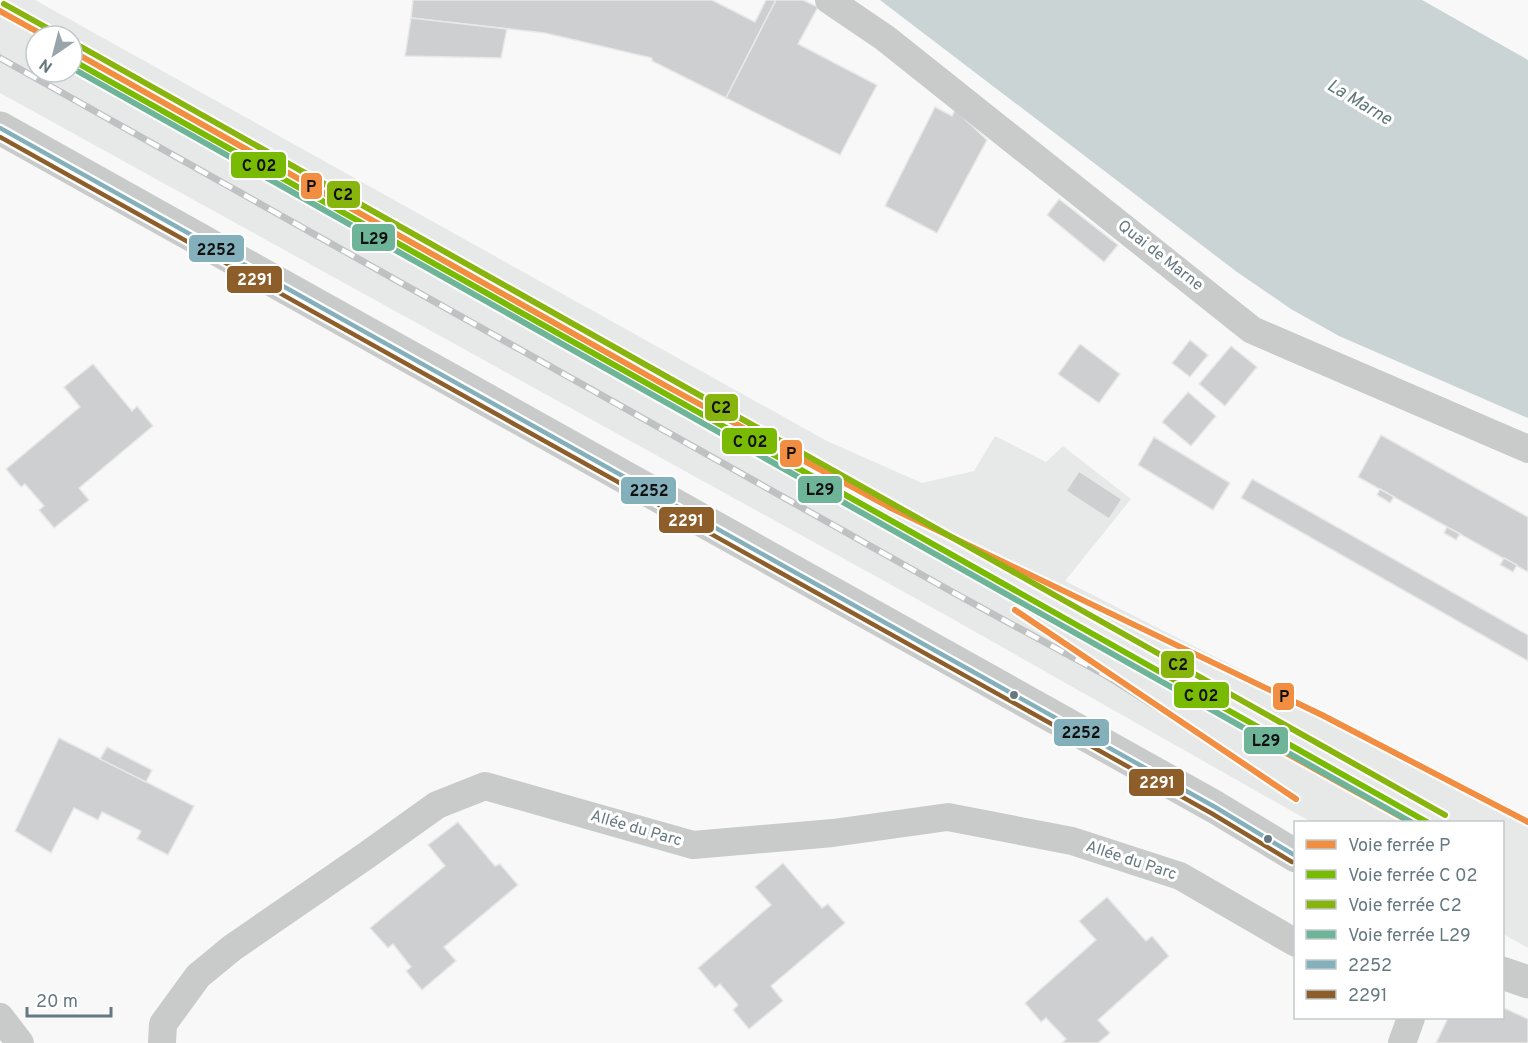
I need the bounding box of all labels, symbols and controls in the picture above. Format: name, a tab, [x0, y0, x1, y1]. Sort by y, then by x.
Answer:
north arrow	[24, 24, 84, 84]
text: N	[36, 53, 57, 76]
water label: La Marne	[1322, 75, 1396, 132]
line badge: C 02	[230, 151, 287, 179]
text: C 02	[242, 157, 276, 177]
line badge: P	[300, 172, 323, 200]
text: P	[306, 178, 316, 198]
line badge: C2	[326, 180, 361, 209]
text: C2	[333, 186, 353, 206]
street label: Quai de Marne	[1113, 216, 1207, 296]
line badge: L29	[351, 223, 396, 252]
text: L29	[360, 230, 388, 250]
line badge: 2252	[188, 234, 245, 263]
text: 2252	[196, 241, 236, 261]
line badge: 2291	[226, 265, 283, 294]
text: 2291	[237, 271, 273, 291]
line badge: C2	[704, 393, 739, 422]
text: C2	[711, 399, 731, 419]
line badge: C 02	[721, 427, 778, 455]
text: C 02	[733, 433, 767, 453]
line badge: P	[779, 439, 803, 468]
text: P	[786, 445, 796, 465]
line badge: L29	[797, 475, 843, 504]
line badge: 2252	[620, 476, 677, 505]
text: L29	[806, 481, 834, 501]
text: 2252	[629, 482, 669, 502]
line badge: 2291	[658, 506, 715, 534]
text: 2291	[668, 512, 704, 532]
line badge: C2	[1160, 650, 1195, 679]
text: C2	[1168, 656, 1188, 676]
line badge: C 02	[1173, 681, 1230, 709]
line badge: P	[1272, 682, 1295, 711]
text: C 02	[1184, 687, 1218, 707]
text: P	[1279, 688, 1289, 708]
unlabelled marker	[1008, 689, 1020, 701]
line badge: 2252	[1053, 718, 1110, 747]
text: 2252	[1061, 724, 1101, 744]
line badge: L29	[1243, 726, 1289, 755]
text: L29	[1252, 732, 1280, 752]
line badge: 2291	[1128, 768, 1185, 797]
text: 2291	[1139, 774, 1175, 794]
street label: Allée du Parc	[588, 806, 684, 852]
legend	[1294, 821, 1504, 1019]
unlabelled marker	[1262, 833, 1274, 845]
text: Voie ferrée P	[1348, 835, 1450, 858]
street label: Allée du Parc	[1083, 837, 1179, 885]
text: Voie ferrée C 02	[1348, 865, 1477, 888]
text: Voie ferrée C2	[1348, 895, 1462, 918]
text: Voie ferrée L29	[1348, 925, 1471, 948]
text: 2252	[1348, 955, 1392, 978]
scale bar	[27, 980, 111, 1018]
text: 2291	[1348, 985, 1388, 1008]
text: 20 m	[36, 991, 78, 1014]

